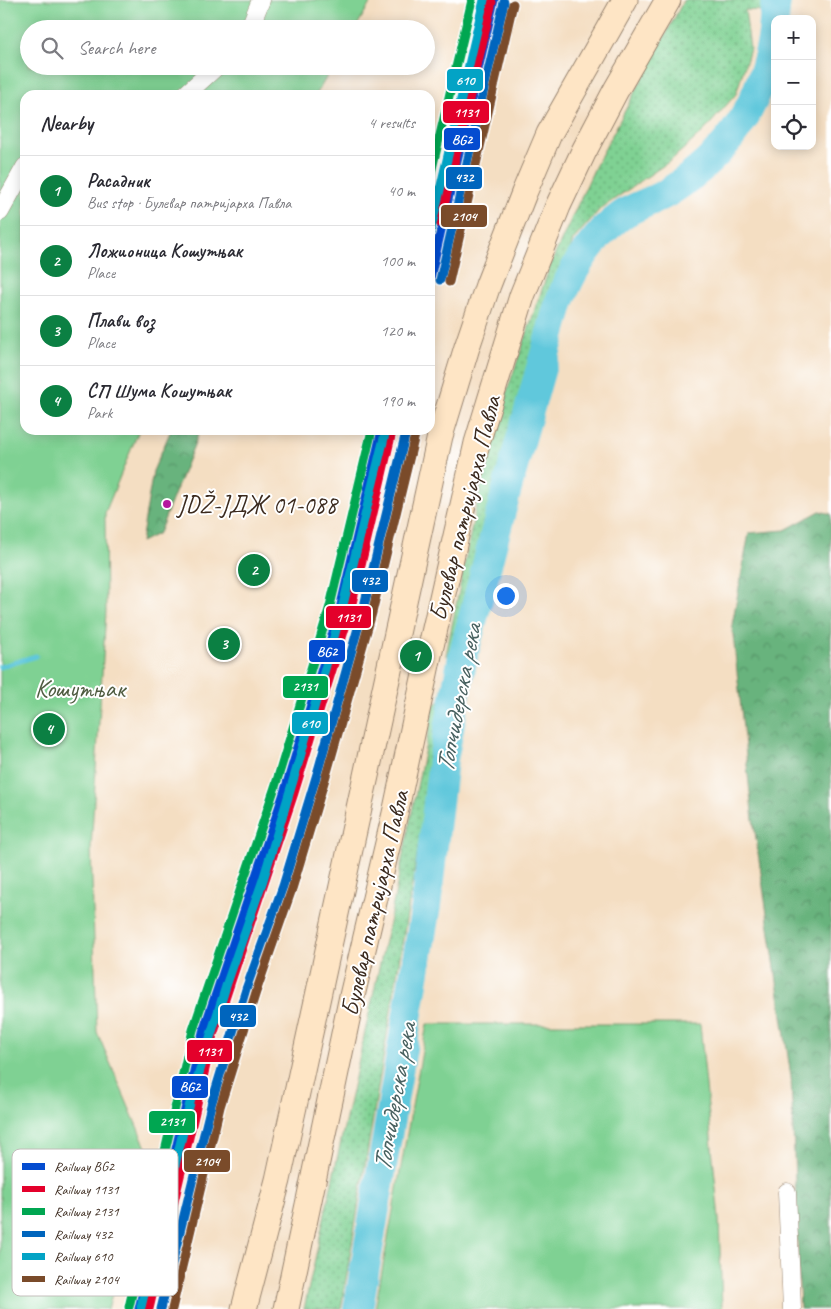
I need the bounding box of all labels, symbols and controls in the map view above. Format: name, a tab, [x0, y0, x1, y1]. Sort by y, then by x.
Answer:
map controls	[771, 15, 816, 150]
button: +	[771, 15, 816, 60]
search box	[20, 20, 435, 75]
icon: search	[38, 34, 66, 62]
text: Search here	[78, 36, 155, 60]
button: −	[771, 60, 816, 105]
line badge: 610	[446, 68, 484, 92]
text: 610	[455, 72, 476, 89]
line badge: 1131	[442, 100, 490, 124]
text: 1131	[453, 104, 480, 121]
button: locate	[771, 105, 816, 150]
text: Nearby	[40, 110, 93, 136]
text: 4 results	[368, 113, 415, 133]
line badge: BG2	[443, 127, 481, 151]
text: BG2	[452, 131, 474, 148]
line badge: 432	[445, 166, 483, 190]
text: Расадник	[87, 169, 149, 193]
text: 432	[455, 169, 475, 186]
text: 1	[52, 181, 60, 201]
text: 40 m	[388, 181, 415, 201]
text: Bus stop · Булевар патријарха Павла	[87, 193, 291, 213]
line badge: 2104	[440, 204, 488, 228]
text: 2104	[451, 208, 478, 225]
text: Ложионица Кошутњак	[87, 239, 242, 263]
text: 2	[52, 251, 60, 271]
text: 100 m	[381, 251, 415, 271]
text: Place	[87, 263, 115, 283]
text: Плави воз	[87, 309, 155, 333]
text: 3	[52, 321, 60, 341]
text: 120 m	[381, 321, 415, 341]
text: Place	[87, 333, 115, 353]
text: СП Шума Кошутњак	[87, 379, 231, 403]
text: 4	[52, 391, 60, 411]
text: 190 m	[381, 391, 415, 411]
street label: Булевар патријарха Павла	[422, 391, 509, 624]
text: Park	[87, 403, 112, 423]
place label: JDŽ-JДЖ 01-088	[176, 489, 340, 521]
marker: JDŽ-JДЖ 01-088	[161, 498, 173, 510]
pin: 2	[238, 551, 270, 589]
line badge: 432	[351, 569, 389, 593]
text: 432	[361, 572, 381, 589]
your location	[493, 583, 519, 609]
line badge: 1131	[325, 605, 372, 629]
text: 1131	[335, 609, 362, 626]
water label: Топчидерска река	[428, 618, 490, 775]
pin: 3	[208, 625, 240, 663]
pin: 1	[400, 637, 432, 675]
line badge: BG2	[308, 639, 346, 663]
text: BG2	[317, 643, 339, 660]
park label: Кошутњак	[35, 673, 128, 705]
line badge: 2131	[282, 675, 329, 699]
text: 2131	[292, 678, 319, 695]
pin: 4	[33, 710, 65, 748]
line badge: 610	[291, 711, 329, 735]
text: 610	[300, 715, 321, 732]
street label: Булевар патријарха Павла	[333, 785, 417, 1019]
line badge: 432	[219, 1004, 257, 1028]
text: 432	[229, 1008, 249, 1025]
water label: Топчидерска река	[365, 1017, 424, 1174]
line badge: 1131	[186, 1039, 233, 1063]
text: 1131	[196, 1043, 223, 1060]
line badge: BG2	[171, 1075, 209, 1099]
text: BG2	[180, 1078, 202, 1095]
line badge: 2131	[148, 1110, 196, 1134]
text: 2131	[159, 1113, 186, 1130]
legend	[12, 1149, 178, 1296]
line badge: 2104	[183, 1149, 231, 1173]
text: 2104	[194, 1153, 221, 1170]
text: Railway BG2	[54, 1158, 116, 1175]
text: Railway 1131	[54, 1181, 120, 1198]
text: Railway 2131	[54, 1203, 120, 1220]
text: Railway 432	[54, 1226, 114, 1243]
text: Railway 610	[54, 1248, 114, 1265]
text: Railway 2104	[54, 1271, 121, 1288]

